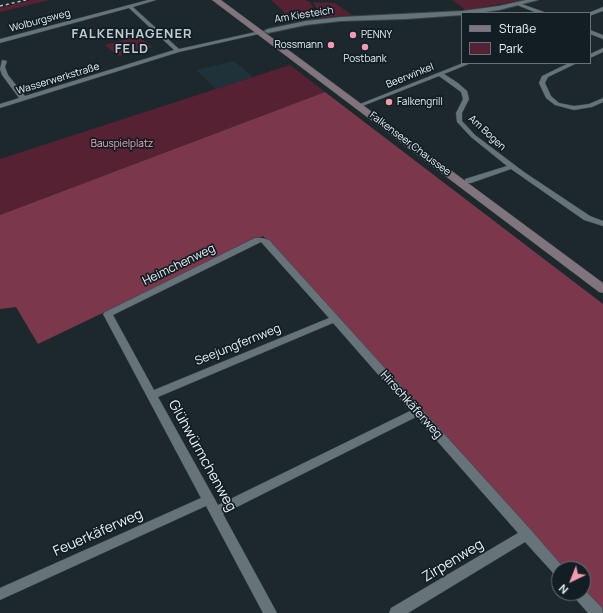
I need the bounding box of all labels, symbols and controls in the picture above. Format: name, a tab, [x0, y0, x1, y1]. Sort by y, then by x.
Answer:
street label: Am Kiesteich	[274, 4, 334, 26]
street label: Wolburgsweg	[8, 7, 72, 35]
legend	[461, 12, 591, 64]
text: Straße	[499, 20, 536, 37]
district label: FALKENHAGENER FELD	[71, 26, 193, 57]
place label: PENNY	[361, 29, 392, 41]
marker: PENNY	[348, 30, 358, 40]
place label: Rossmann	[274, 39, 323, 51]
marker: Rossmann	[326, 40, 336, 50]
text: Park	[499, 40, 523, 57]
marker: Postbank	[360, 42, 370, 52]
place label: Postbank	[343, 53, 387, 65]
street label: Wasserwerkstraße	[15, 61, 101, 97]
street label: Beerwinkel	[384, 61, 436, 91]
place label: Falkengrill	[397, 96, 443, 108]
marker: Falkengrill	[384, 97, 394, 107]
street label: Falkenseer Chaussee	[367, 110, 453, 178]
street label: Am Bogen	[466, 113, 508, 153]
park label: Bauspielplatz	[91, 138, 153, 150]
street label: Heimchenweg	[140, 241, 218, 289]
street label: Seejungfernweg	[193, 321, 283, 369]
street label: Hirschkäferweg	[377, 368, 445, 442]
street label: Glühwürmchenweg	[164, 397, 240, 515]
street label: Feuerkäferweg	[51, 506, 145, 560]
street label: Zirpenweg	[419, 536, 487, 586]
north arrow	[551, 561, 591, 601]
text: N	[555, 581, 571, 598]

